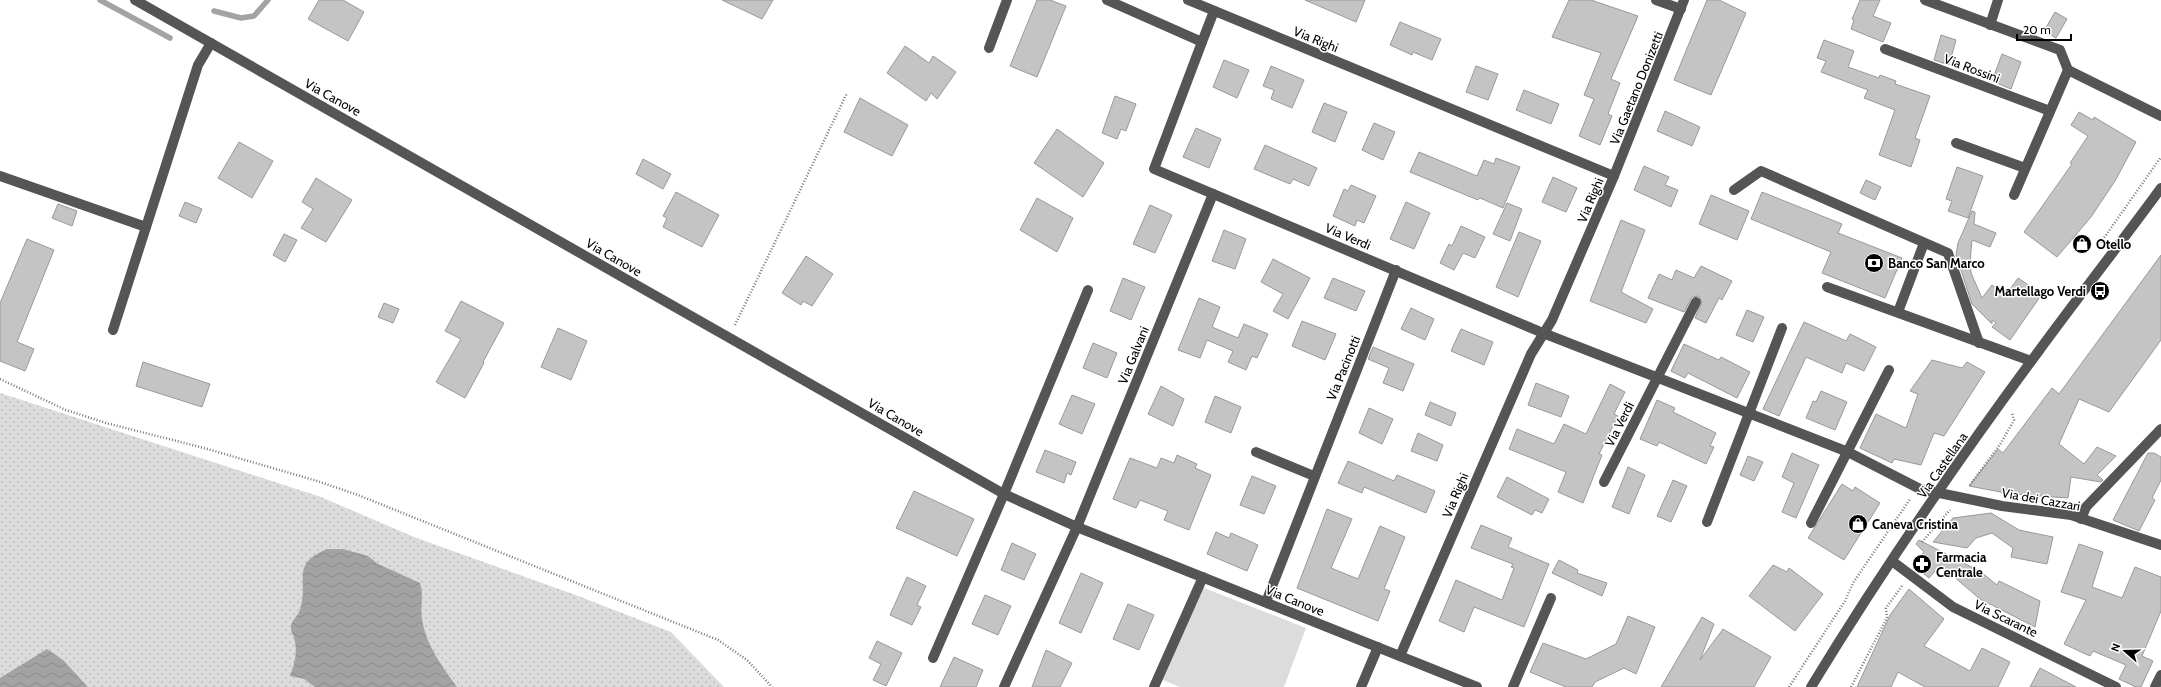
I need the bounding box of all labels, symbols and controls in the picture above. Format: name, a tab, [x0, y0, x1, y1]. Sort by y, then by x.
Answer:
scale bar	[2017, 16, 2071, 42]
text: 20 m	[2023, 22, 2051, 37]
street label: Via Righi	[1291, 23, 1341, 55]
street label: Via Gaetano Donizetti	[1606, 29, 1666, 147]
street label: Via Rossini	[1942, 50, 2002, 86]
street label: Via Canove	[302, 75, 364, 119]
street label: Via Righi	[1573, 175, 1607, 225]
street label: Via Verdi	[1323, 219, 1373, 253]
shop icon: Otello	[2071, 233, 2093, 255]
street label: Via Canove	[583, 235, 645, 280]
place label: Otello	[2096, 236, 2132, 252]
bank icon: Banco San Marco	[1863, 252, 1885, 274]
place label: Banco San Marco	[1888, 255, 1985, 271]
bus stop icon: Martellago Verdi	[2089, 280, 2111, 302]
place label: Martellago Verdi	[1994, 283, 2086, 299]
street label: Via Galvani	[1114, 324, 1152, 386]
street label: Via Pacinotti	[1323, 333, 1363, 403]
street label: Via Canove	[865, 395, 927, 440]
street label: Via Verdi	[1601, 399, 1637, 449]
street label: Via Castellana	[1913, 428, 1971, 501]
street label: Via Righi	[1438, 470, 1472, 520]
street label: Via dei Cazzari	[2000, 484, 2082, 514]
shop icon: Caneva Cristina	[1847, 513, 1869, 535]
place label: Caneva Cristina	[1872, 516, 1959, 532]
place label: Farmacia Centrale	[1936, 549, 1987, 580]
pharmacy icon: Farmacia Centrale	[1911, 553, 1933, 575]
street label: Via Canove	[1263, 581, 1327, 619]
street label: Via Scarante	[1972, 596, 2041, 640]
north arrow	[2105, 631, 2145, 671]
text: N	[2108, 642, 2124, 654]

